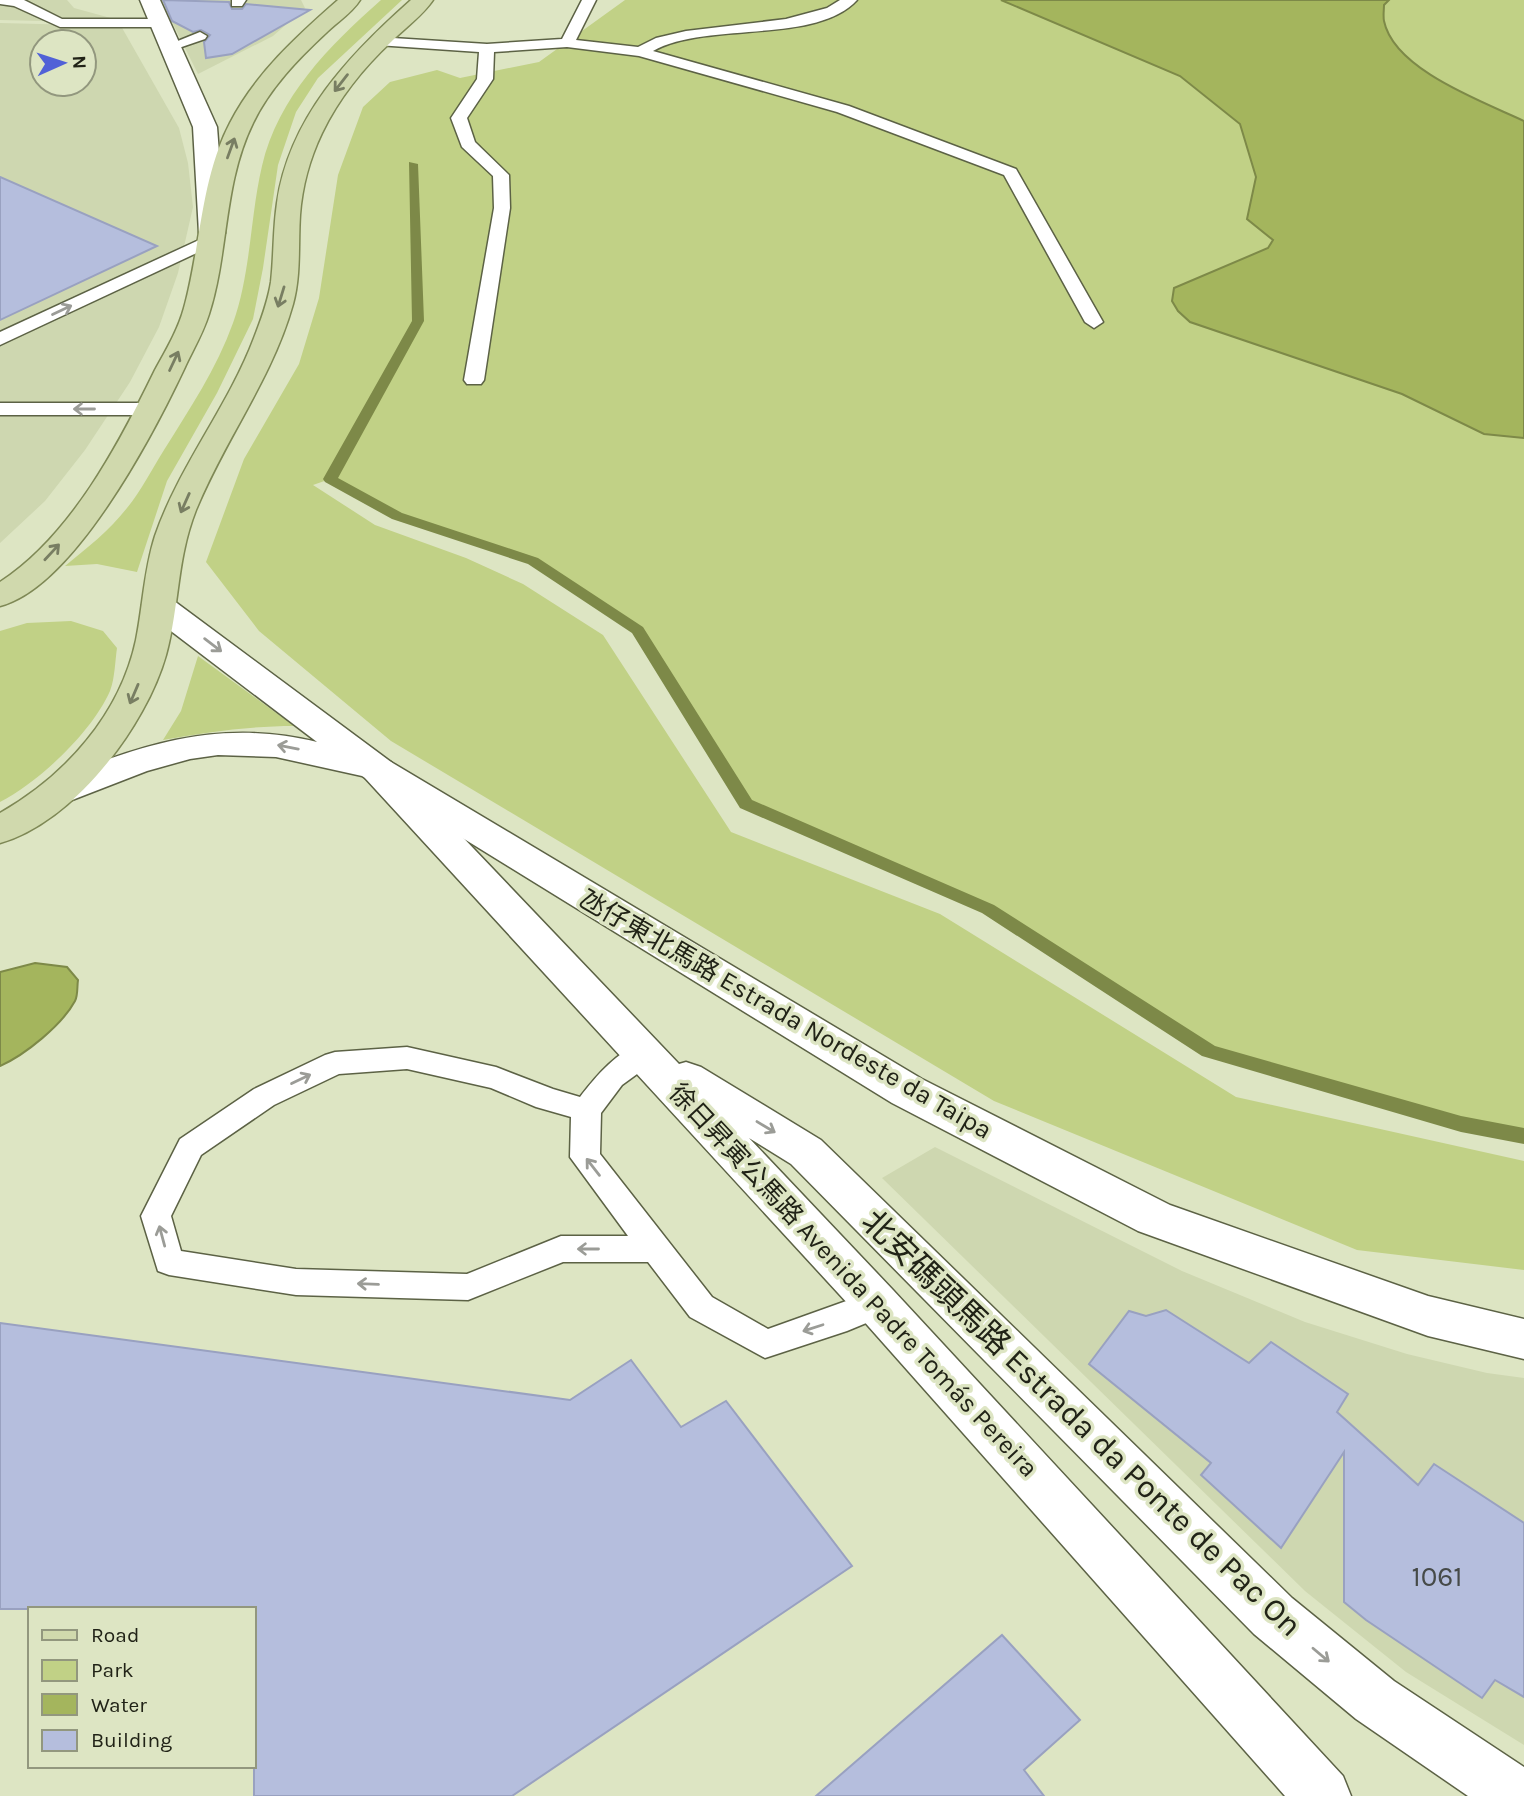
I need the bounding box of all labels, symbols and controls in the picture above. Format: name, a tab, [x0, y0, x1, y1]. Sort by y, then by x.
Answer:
north arrow	[28, 28, 98, 98]
text: N	[68, 55, 90, 70]
one-way arrow	[334, 73, 349, 92]
one-way arrow	[226, 138, 239, 160]
one-way arrow	[273, 286, 286, 308]
one-way arrow	[51, 303, 72, 316]
one-way arrow	[168, 351, 181, 372]
one-way arrow	[72, 402, 95, 416]
one-way arrow	[178, 491, 191, 513]
one-way arrow	[44, 544, 61, 561]
one-way arrow	[203, 638, 222, 653]
one-way arrow	[127, 682, 140, 704]
one-way arrow	[277, 740, 300, 754]
street label: 氹仔東北馬路 Estrada Nordeste da Taipa	[574, 883, 998, 1146]
one-way arrow	[290, 1072, 311, 1086]
street label: 徐日昇寅公馬路 Avenida Padre Tomás Pereira	[663, 1077, 1045, 1484]
one-way arrow	[756, 1121, 776, 1135]
one-way arrow	[586, 1158, 601, 1177]
street label: 北安碼頭馬路 Estrada da Ponte de Pac On	[854, 1203, 1309, 1644]
one-way arrow	[155, 1225, 168, 1248]
one-way arrow	[576, 1242, 599, 1256]
one-way arrow	[356, 1278, 379, 1291]
one-way arrow	[803, 1323, 825, 1335]
house number: 1061	[1411, 1560, 1463, 1593]
legend	[28, 1607, 256, 1768]
text: Road	[91, 1623, 139, 1647]
one-way arrow	[1311, 1647, 1329, 1663]
text: Park	[91, 1658, 134, 1682]
text: Water	[91, 1693, 147, 1717]
text: Building	[91, 1728, 172, 1752]

